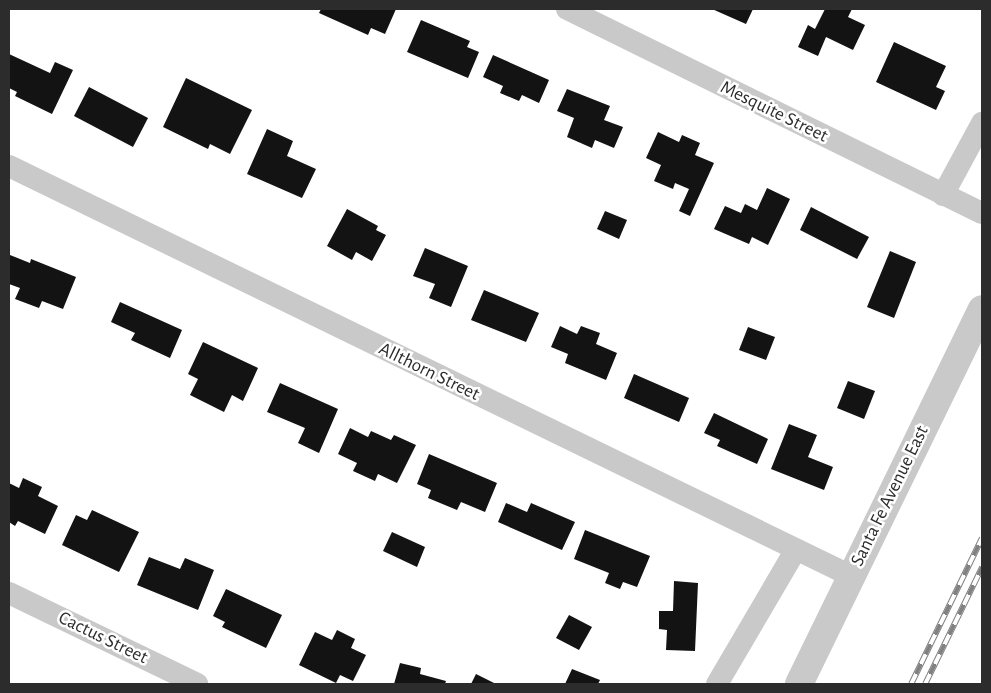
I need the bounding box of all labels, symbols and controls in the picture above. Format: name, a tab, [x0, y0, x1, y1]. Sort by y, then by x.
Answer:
street label: Mesquite Street	[717, 76, 831, 148]
street label: Allthorn Street	[375, 338, 483, 406]
street label: Santa Fe Avenue East	[846, 422, 934, 570]
street label: Cactus Street	[55, 607, 151, 669]

